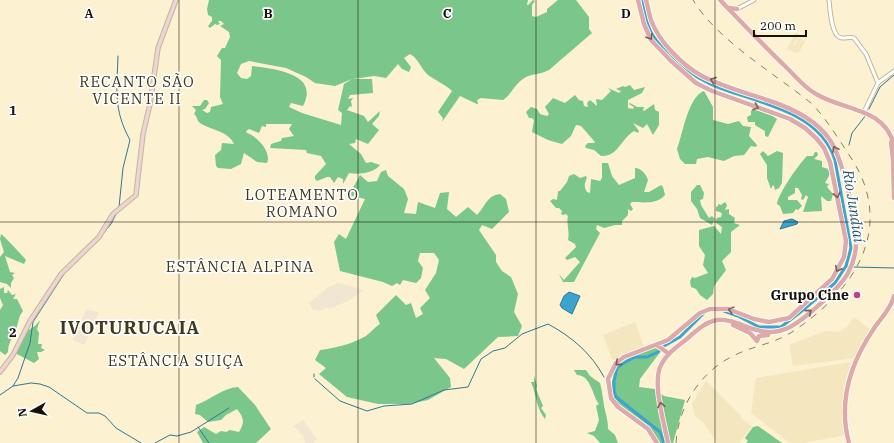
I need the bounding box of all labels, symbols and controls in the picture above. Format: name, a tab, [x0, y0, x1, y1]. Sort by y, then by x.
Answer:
text: A	[84, 5, 94, 22]
text: B	[263, 5, 273, 22]
text: C	[443, 5, 452, 22]
text: D	[621, 5, 631, 22]
scale bar	[754, 12, 806, 38]
text: 200 m	[760, 18, 796, 33]
one-way arrow	[646, 33, 653, 40]
district label: RECANTO SÃO VICENTE II	[79, 72, 195, 108]
one-way arrow	[709, 77, 716, 85]
text: 1	[9, 102, 17, 119]
one-way arrow	[752, 102, 759, 110]
one-way arrow	[832, 146, 839, 153]
water label: Rio Jundiaí	[839, 167, 869, 245]
district label: LOTEAMENTO ROMANO	[245, 185, 359, 221]
one-way arrow	[832, 191, 840, 198]
district label: ESTÂNCIA ALPINA	[166, 257, 314, 276]
one-way arrow	[836, 265, 843, 273]
place label: Grupo Cine	[771, 286, 849, 304]
marker: Grupo Cine	[852, 290, 862, 300]
one-way arrow	[728, 306, 735, 315]
one-way arrow	[805, 309, 812, 316]
district label: IVOTURUCAIA	[60, 316, 200, 339]
text: 2	[9, 324, 17, 341]
district label: ESTÂNCIA SUIÇA	[108, 351, 244, 370]
one-way arrow	[615, 358, 623, 365]
north arrow	[12, 391, 52, 431]
one-way arrow	[658, 401, 666, 408]
text: N	[15, 407, 30, 418]

